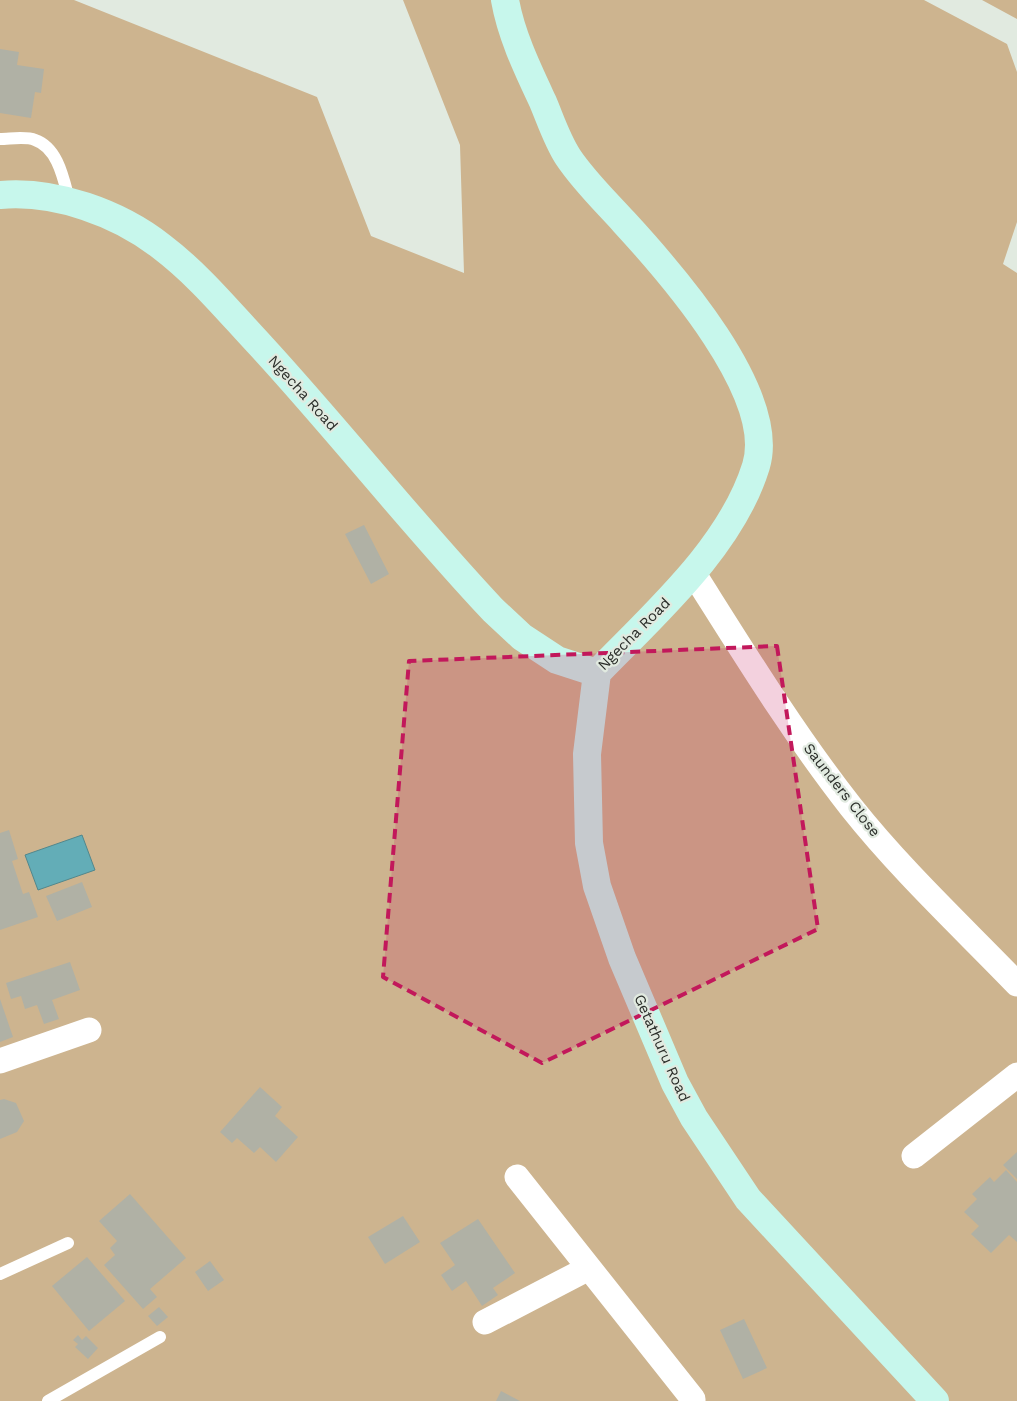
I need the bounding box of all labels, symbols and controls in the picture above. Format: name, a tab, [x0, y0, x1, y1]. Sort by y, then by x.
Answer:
street label: Ngecha Road	[265, 352, 341, 434]
street label: Ngecha Road	[594, 594, 674, 674]
street label: Saunders Close	[800, 740, 884, 840]
street label: Getathuru Road	[630, 991, 694, 1105]

